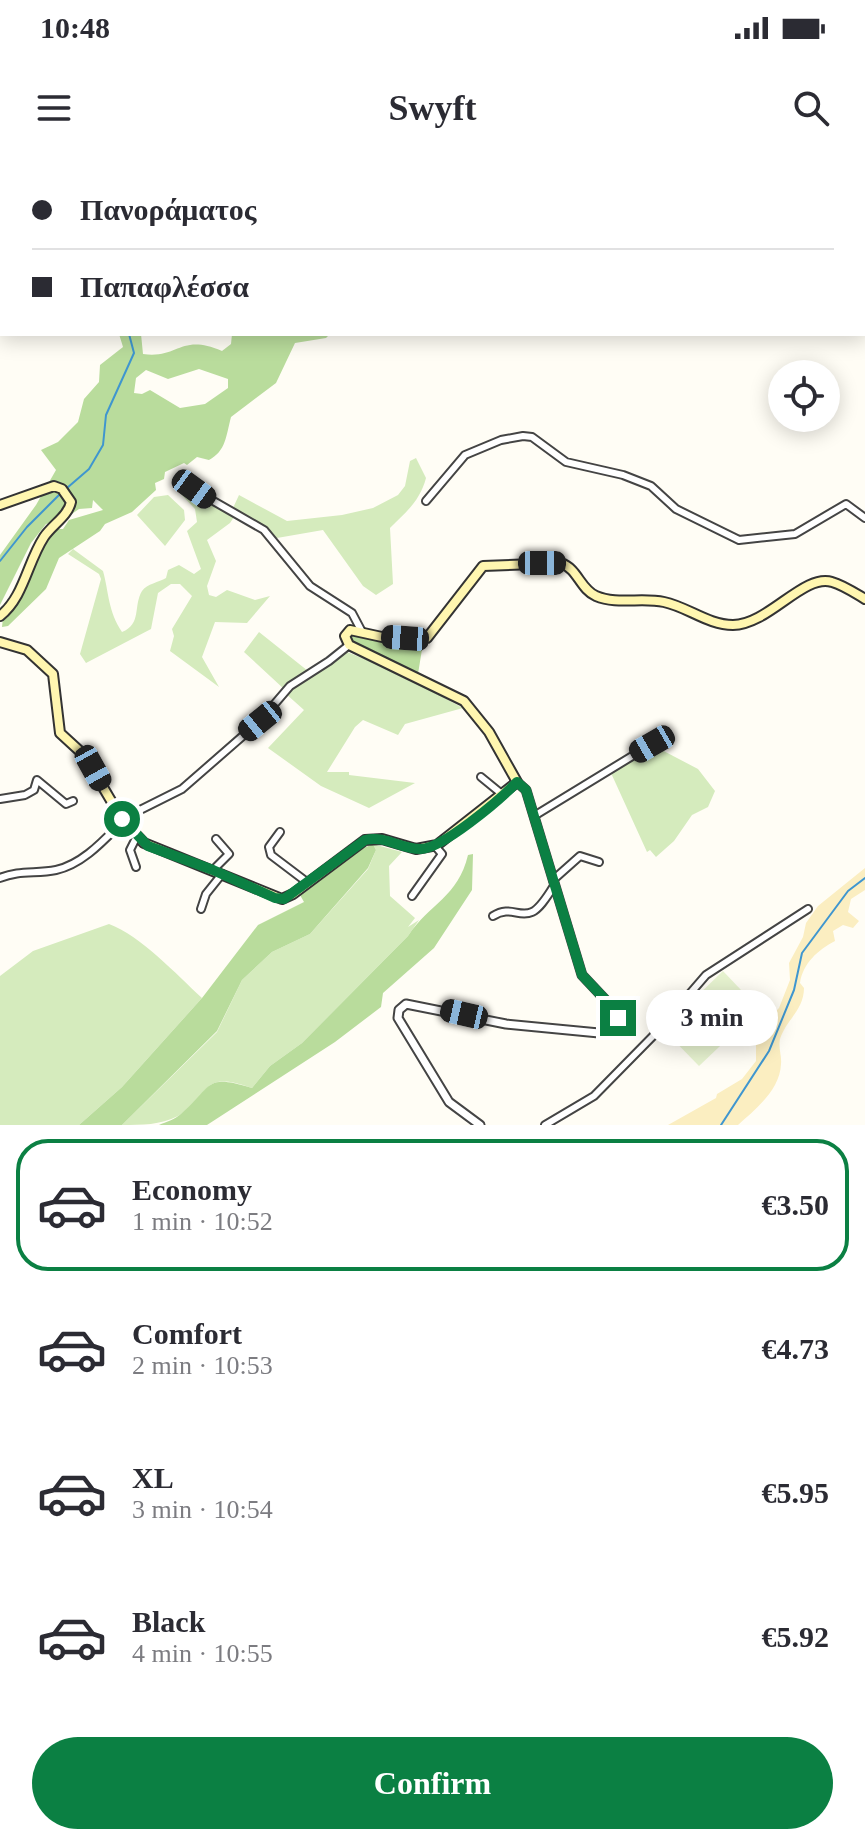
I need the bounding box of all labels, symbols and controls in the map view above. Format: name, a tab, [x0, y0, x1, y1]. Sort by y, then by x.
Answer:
text: 10:48	[40, 11, 110, 44]
icon: menu	[32, 86, 76, 130]
icon: search	[789, 86, 833, 130]
text: Swyft	[389, 88, 477, 128]
text: Πανοράματος	[80, 193, 257, 226]
text: Παπαφλέσσα	[80, 270, 249, 303]
map controls	[768, 360, 840, 432]
button: locate	[768, 360, 840, 432]
car	[168, 465, 220, 513]
car	[518, 551, 566, 575]
car	[380, 624, 430, 652]
car	[234, 697, 286, 745]
car	[625, 722, 679, 766]
car	[71, 741, 115, 795]
route start	[104, 801, 140, 837]
callout: 3 min	[646, 990, 778, 1046]
car	[438, 997, 490, 1031]
route end	[600, 1000, 636, 1036]
text: 3 min	[681, 1003, 743, 1032]
icon: car	[36, 1169, 108, 1241]
text: Economy	[132, 1173, 252, 1206]
text: €3.50	[762, 1188, 829, 1221]
text: 1 min · 10:52	[132, 1207, 273, 1236]
icon: car	[36, 1313, 108, 1385]
text: Comfort	[132, 1317, 242, 1350]
text: €4.73	[762, 1332, 829, 1365]
text: 2 min · 10:53	[132, 1351, 273, 1380]
icon: car	[36, 1457, 108, 1529]
text: XL	[132, 1461, 174, 1494]
text: €5.95	[762, 1476, 829, 1509]
text: 3 min · 10:54	[132, 1495, 273, 1524]
icon: car	[36, 1601, 108, 1673]
text: Black	[132, 1605, 205, 1638]
text: €5.92	[762, 1620, 829, 1653]
text: 4 min · 10:55	[132, 1639, 273, 1668]
button: Confirm	[32, 1737, 833, 1829]

